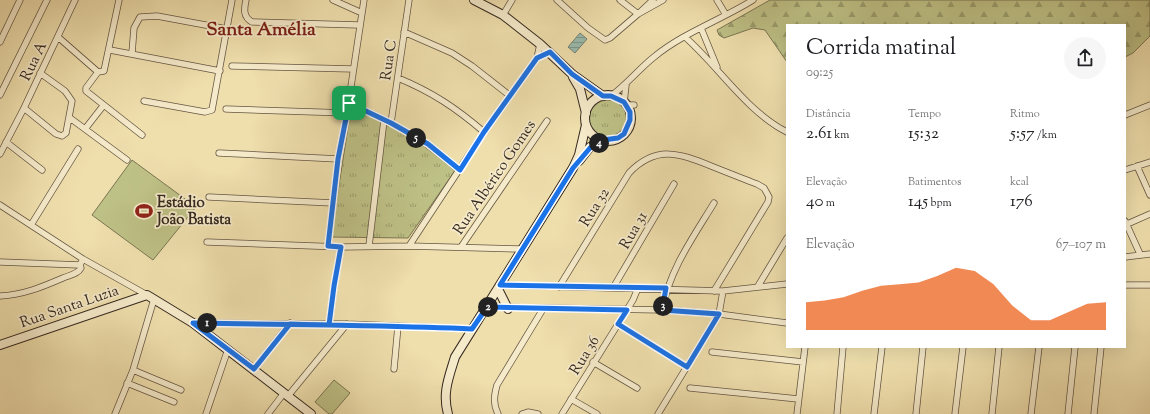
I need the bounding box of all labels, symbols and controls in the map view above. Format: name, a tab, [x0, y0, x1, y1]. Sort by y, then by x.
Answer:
district label: Santa Amélia	[206, 17, 316, 44]
text: Corrida matinal	[806, 33, 956, 65]
button: share	[1064, 37, 1106, 79]
street label: Rua C	[376, 38, 403, 82]
street label: Rua A	[16, 39, 53, 85]
text: 09:25	[806, 64, 833, 82]
pin	[332, 86, 366, 120]
icon: arrive	[338, 92, 360, 114]
text: Distância	[806, 106, 851, 122]
text: Tempo	[908, 106, 941, 122]
text: Ritmo	[1010, 106, 1040, 122]
street label: Rua Albérico Gomes	[449, 116, 542, 239]
text: 2.61	[806, 122, 832, 146]
text: 15:32	[908, 122, 939, 146]
text: 5:57	[1010, 122, 1035, 146]
text: km	[832, 127, 849, 143]
text: /km	[1035, 127, 1057, 143]
pin: 5	[406, 128, 426, 148]
text: 5	[414, 130, 418, 146]
pin: 4	[589, 133, 609, 153]
text: 4	[596, 135, 602, 151]
text: Elevação	[806, 174, 847, 190]
text: Batimentos	[908, 174, 961, 190]
text: kcal	[1010, 174, 1029, 190]
street label: Rua 32	[575, 184, 615, 231]
text: 40	[806, 190, 823, 214]
text: 145	[908, 190, 928, 214]
text: 176	[1010, 190, 1033, 214]
place label: Estádio João Batista	[156, 193, 231, 231]
text: m	[823, 195, 835, 211]
text: bpm	[928, 195, 952, 211]
sports icon: Estádio João Batista	[134, 201, 154, 221]
street label: Rua 31	[615, 208, 653, 253]
text: Elevação	[806, 236, 855, 254]
text: 67–107 m	[1056, 236, 1106, 254]
street label: Rua Santa Luzia	[17, 281, 122, 334]
pin: 3	[653, 296, 673, 316]
pin: 2	[478, 297, 498, 317]
text: 3	[661, 298, 665, 314]
text: 2	[485, 299, 491, 315]
pin: 1	[197, 313, 217, 333]
text: 1	[205, 315, 209, 331]
street label: Rua 36	[565, 332, 605, 379]

